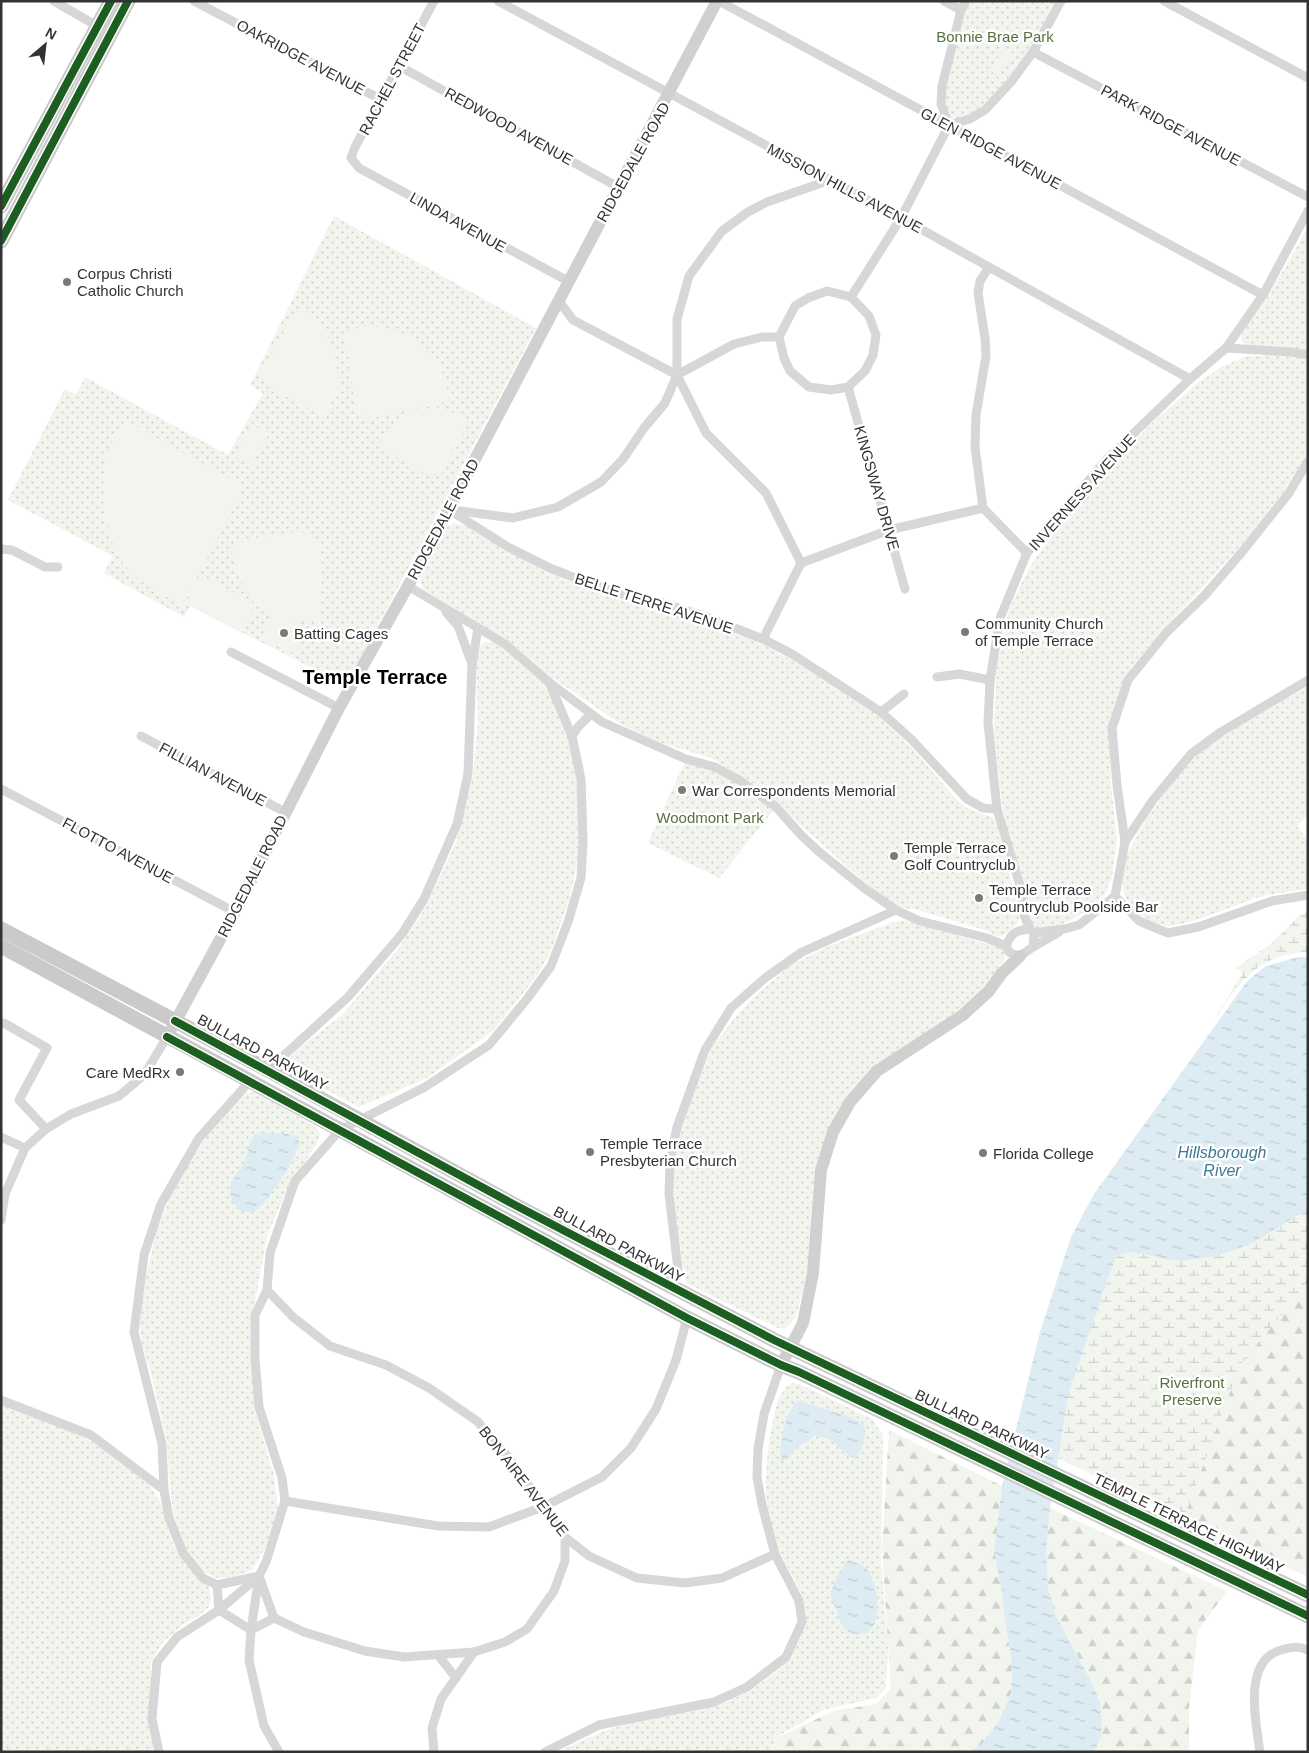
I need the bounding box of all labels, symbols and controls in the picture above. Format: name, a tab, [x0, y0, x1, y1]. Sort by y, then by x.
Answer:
street label: OAKRIDGE AVENUE	[234, 16, 368, 98]
north arrow	[20, 20, 70, 70]
street label: RACHEL STREET	[355, 20, 429, 138]
text: N	[43, 24, 59, 43]
park label: Bonnie Brae Park	[936, 28, 1054, 45]
street label: PARK RIDGE AVENUE	[1098, 81, 1244, 169]
street label: REDWOOD AVENUE	[442, 84, 576, 168]
street label: RIDGEDALE ROAD	[593, 99, 673, 225]
street label: GLEN RIDGE AVENUE	[918, 104, 1064, 192]
street label: MISSION HILLS AVENUE	[765, 140, 925, 236]
street label: LINDA AVENUE	[407, 189, 509, 255]
place label: Corpus Christi Catholic Church	[77, 265, 184, 299]
marker: Corpus Christi Catholic Church	[61, 276, 73, 288]
street label: KINGSWAY DRIVE	[851, 424, 903, 552]
street label: INVERNESS AVENUE	[1025, 430, 1139, 554]
street label: RIDGEDALE ROAD	[404, 456, 482, 582]
street label: BELLE TERRE AVENUE	[573, 569, 735, 637]
place label: Community Church of Temple Terrace	[975, 615, 1103, 649]
place label: Batting Cages	[294, 625, 388, 642]
marker: Community Church of Temple Terrace	[959, 626, 971, 638]
marker: Batting Cages	[278, 627, 290, 639]
district label: Temple Terrace	[303, 666, 447, 688]
street label: FILLIAN AVENUE	[157, 739, 269, 809]
place label: War Correspondents Memorial	[692, 782, 896, 799]
marker: War Correspondents Memorial	[676, 784, 688, 796]
park label: Woodmont Park	[656, 809, 764, 826]
street label: RIDGEDALE ROAD	[214, 812, 290, 940]
street label: FLOTTO AVENUE	[60, 814, 176, 886]
place label: Temple Terrace Golf Countryclub	[904, 839, 1016, 873]
marker: Temple Terrace Golf Countryclub	[888, 850, 900, 862]
place label: Temple Terrace Countryclub Poolside Bar	[989, 881, 1158, 915]
marker: Temple Terrace Countryclub Poolside Bar	[973, 892, 985, 904]
street label: BULLARD PARKWAY	[195, 1010, 331, 1094]
place label: Care MedRx	[86, 1064, 170, 1081]
marker: Care MedRx	[174, 1066, 186, 1078]
place label: Temple Terrace Presbyterian Church	[600, 1135, 737, 1169]
water label: Hillsborough River	[1178, 1144, 1267, 1179]
place label: Florida College	[993, 1145, 1094, 1162]
marker: Temple Terrace Presbyterian Church	[584, 1146, 596, 1158]
marker: Florida College	[977, 1147, 989, 1159]
street label: BULLARD PARKWAY	[551, 1202, 687, 1286]
park label: Riverfront Preserve	[1159, 1374, 1225, 1408]
street label: BULLARD PARKWAY	[912, 1386, 1052, 1462]
street label: BON AIRE AVENUE	[476, 1423, 572, 1539]
street label: TEMPLE TERRACE HIGHWAY	[1091, 1469, 1287, 1577]

